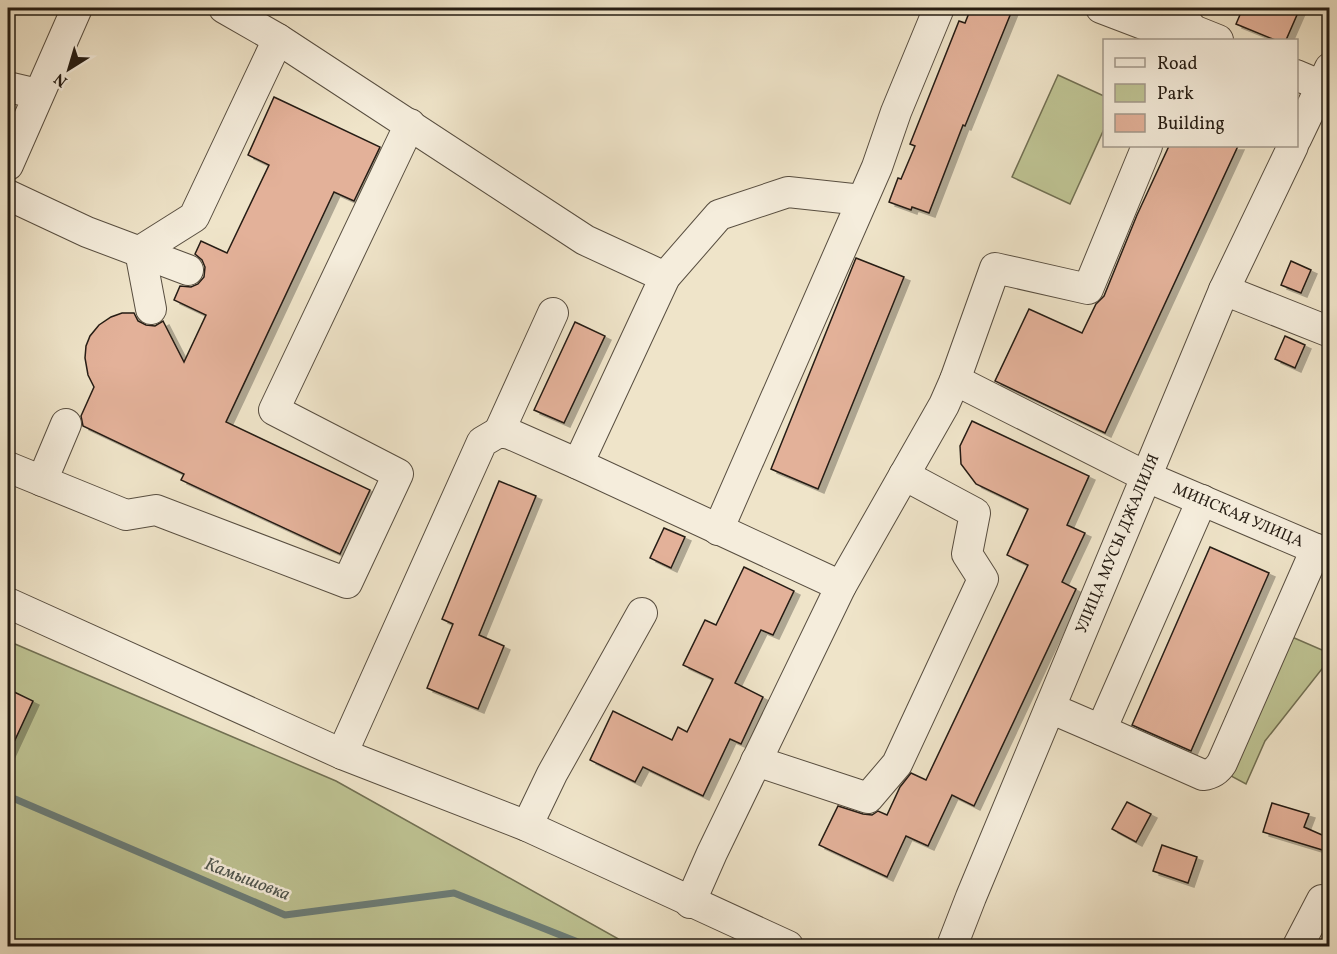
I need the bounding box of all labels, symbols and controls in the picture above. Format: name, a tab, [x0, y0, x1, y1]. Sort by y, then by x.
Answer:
north arrow	[39, 39, 99, 99]
legend	[1103, 39, 1298, 147]
text: Road	[1157, 52, 1198, 77]
text: N	[50, 67, 72, 92]
text: Park	[1157, 82, 1194, 107]
text: Building	[1157, 112, 1225, 137]
street label: УЛИЦА МУСЫ ДЖАЛИЛЯ	[1071, 451, 1165, 637]
street label: МИНСКАЯ УЛИЦА	[1169, 478, 1307, 553]
water label: Камышовка	[201, 852, 293, 908]

